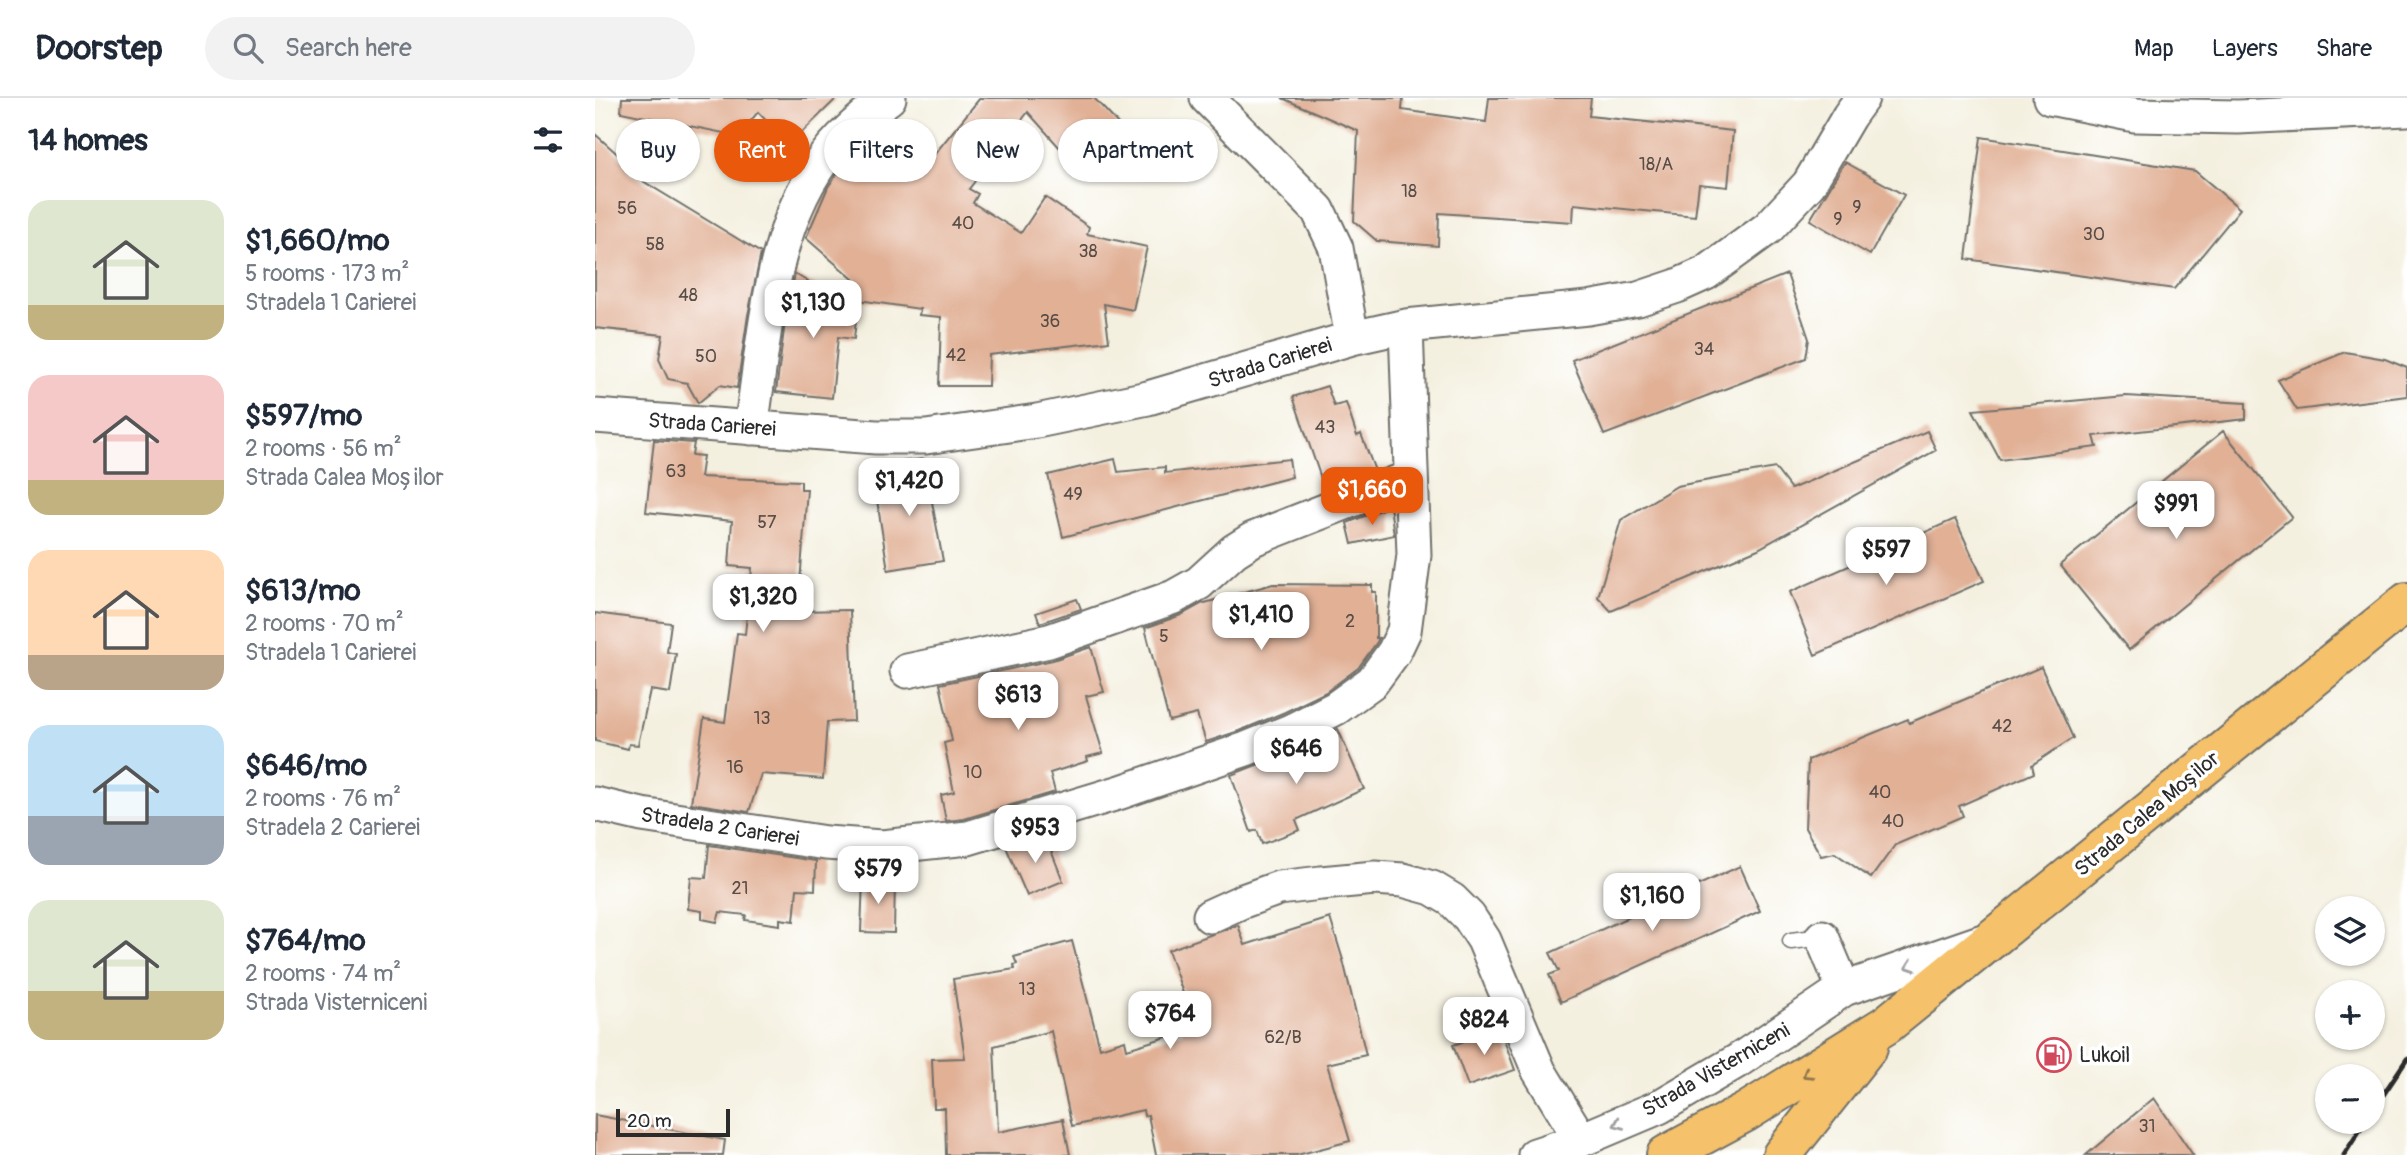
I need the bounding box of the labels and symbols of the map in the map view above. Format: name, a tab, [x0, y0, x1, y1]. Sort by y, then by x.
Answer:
house number: 18/A	[1639, 153, 1673, 176]
house number: 18	[1401, 180, 1417, 203]
house number: 9	[1852, 196, 1862, 219]
house number: 56	[617, 197, 637, 220]
house number: 9	[1833, 208, 1843, 231]
house number: 40	[952, 212, 974, 235]
house number: 30	[2083, 223, 2105, 246]
house number: 58	[646, 233, 664, 256]
house number: 38	[1078, 240, 1098, 263]
pin: $1,130	[756, 280, 870, 340]
house number: 48	[678, 284, 698, 307]
house number: 36	[1040, 310, 1060, 333]
street label: Strada Carierei	[1205, 331, 1335, 395]
house number: 34	[1694, 338, 1715, 361]
house number: 42	[946, 344, 966, 367]
house number: 50	[695, 345, 717, 368]
street label: Strada Carierei	[647, 407, 777, 443]
house number: 43	[1315, 416, 1335, 439]
pin: $1,420	[852, 458, 966, 518]
house number: 63	[666, 460, 686, 483]
pin: $1,660	[1315, 468, 1429, 527]
pin: $991	[2135, 482, 2217, 541]
house number: 49	[1063, 483, 1083, 506]
house number: 57	[757, 511, 777, 534]
pin: $597	[1845, 528, 1927, 587]
pin: $1,320	[706, 574, 820, 634]
pin: $1,410	[1204, 592, 1318, 652]
house number: 2	[1345, 610, 1355, 633]
house number: 5	[1159, 625, 1169, 648]
pin: $613	[977, 672, 1059, 732]
house number: 13	[753, 707, 771, 730]
house number: 42	[1992, 715, 2012, 738]
pin: $646	[1255, 726, 1337, 786]
street label: Strada Calea Moșilor	[2069, 745, 2226, 883]
house number: 16	[726, 756, 744, 779]
house number: 10	[963, 761, 983, 784]
house number: 40	[1869, 781, 1891, 804]
street label: Stradela 2 Carierei	[639, 801, 801, 853]
pin: $953	[994, 806, 1076, 865]
house number: 40	[1882, 810, 1904, 833]
pin: $579	[837, 846, 919, 906]
pin: $1,160	[1595, 874, 1709, 933]
house number: 21	[731, 877, 749, 900]
one-way arrow	[1905, 958, 1917, 972]
house number: 13	[1018, 978, 1036, 1001]
pin: $764	[1129, 992, 1211, 1051]
pin: $824	[1443, 998, 1525, 1057]
street label: Strada Visterniceni	[1637, 1017, 1795, 1123]
house number: 62/B	[1264, 1026, 1302, 1049]
fuel station icon: Lukoil	[2035, 1036, 2073, 1074]
place label: Lukoil	[2079, 1042, 2130, 1069]
one-way arrow	[1802, 1066, 1815, 1079]
scale bar	[616, 1106, 730, 1138]
house number: 31	[2138, 1115, 2156, 1138]
one-way arrow	[1613, 1116, 1625, 1130]

